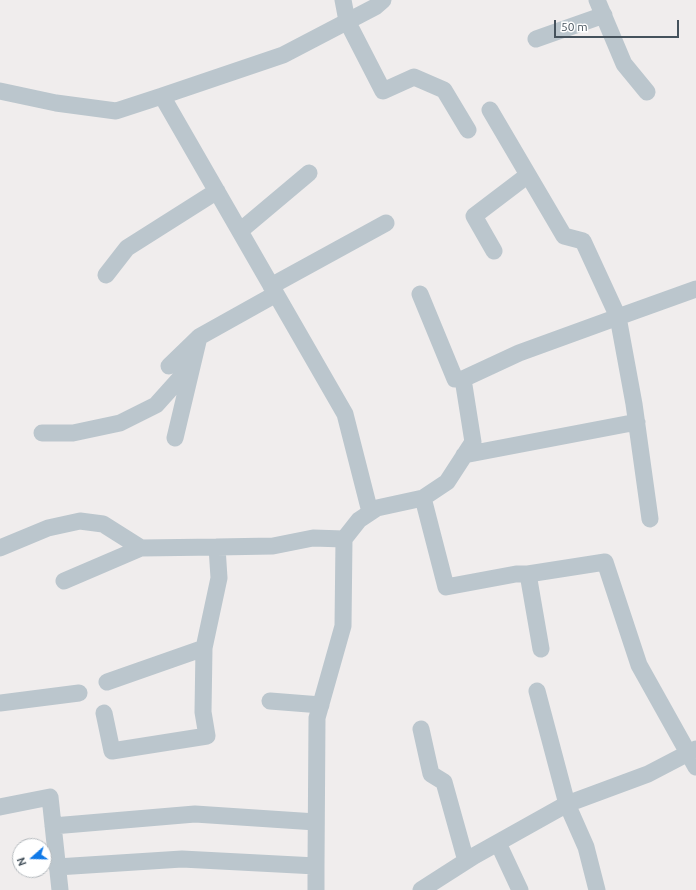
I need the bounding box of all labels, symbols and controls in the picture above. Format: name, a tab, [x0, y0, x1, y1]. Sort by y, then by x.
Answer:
scale bar	[556, 12, 681, 38]
text: 50 m	[561, 20, 588, 33]
north arrow	[12, 838, 52, 878]
text: N	[15, 856, 29, 868]

